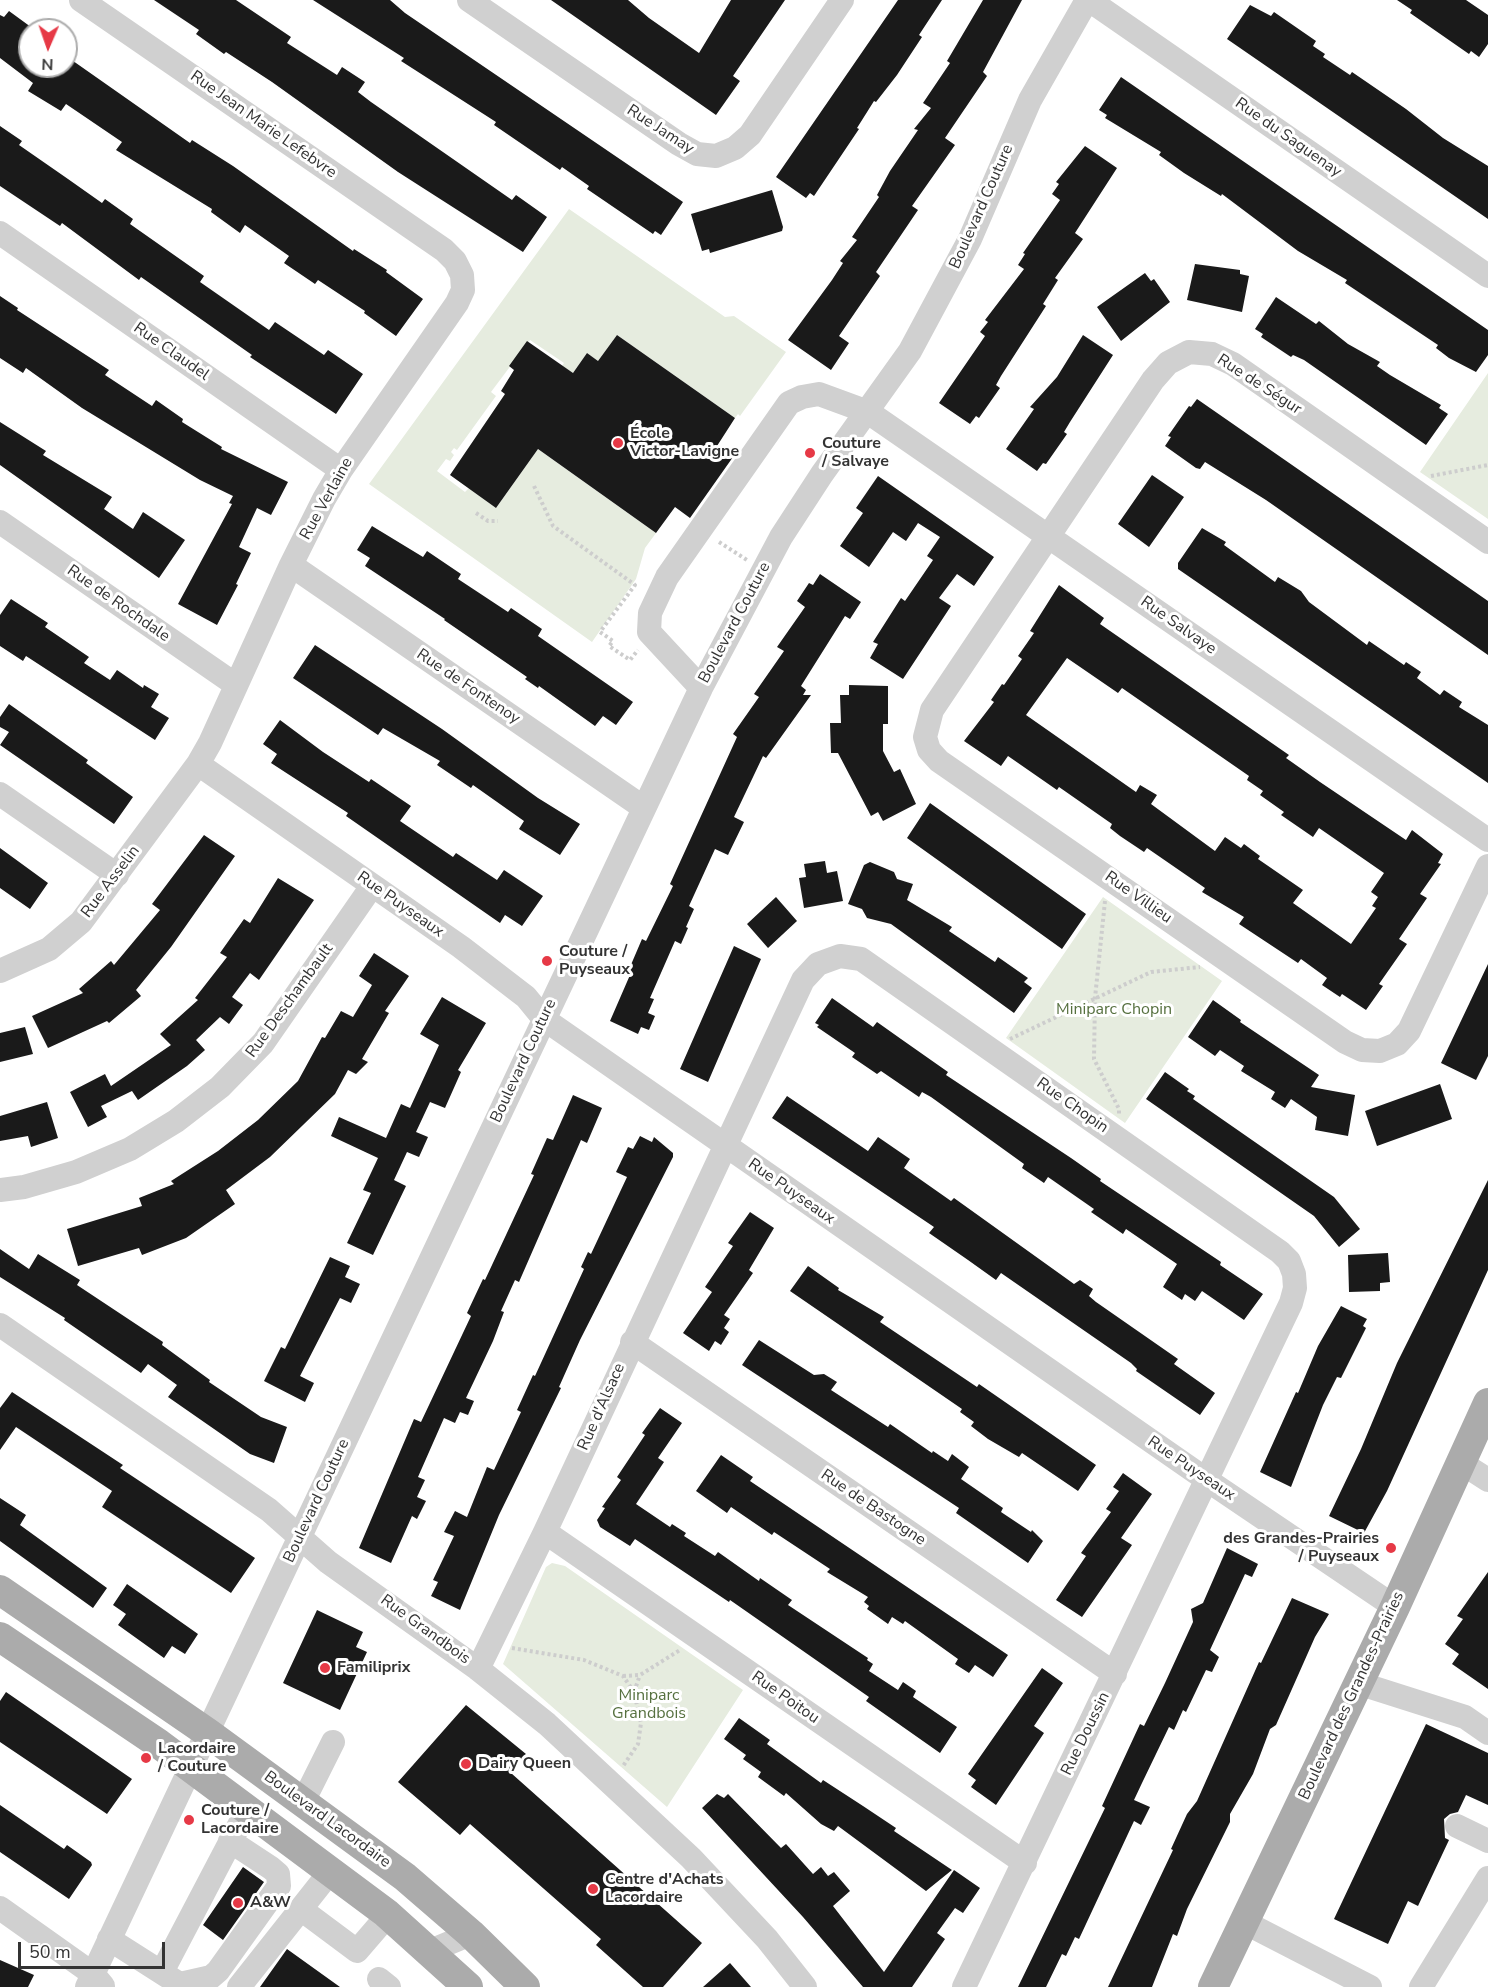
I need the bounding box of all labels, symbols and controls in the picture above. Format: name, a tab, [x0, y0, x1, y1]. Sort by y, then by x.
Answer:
north arrow	[18, 18, 78, 78]
text: N	[41, 53, 54, 75]
street label: Rue Jean Marie Lefebvre	[186, 67, 340, 183]
street label: Rue du Saguenay	[1231, 94, 1345, 182]
street label: Rue Jamay	[623, 101, 697, 159]
street label: Boulevard Couture	[946, 142, 1018, 272]
street label: Rue Claudel	[130, 319, 212, 385]
street label: Rue de Ségur	[1213, 351, 1305, 419]
place label: École Victor-Lavigne	[630, 424, 739, 462]
place label: Couture / Salvaye	[822, 434, 889, 472]
marker: École Victor-Lavigne	[611, 436, 625, 450]
marker: Couture / Salvaye	[803, 446, 817, 460]
street label: Rue Verlaine	[297, 454, 357, 544]
street label: Boulevard Couture	[695, 559, 775, 687]
street label: Rue de Rochdale	[63, 561, 173, 647]
street label: Rue Salvaye	[1136, 593, 1220, 659]
street label: Rue de Fontenoy	[413, 645, 523, 729]
street label: Rue Asselin	[78, 842, 144, 922]
street label: Rue Puyseaux	[353, 868, 447, 942]
street label: Rue Villieu	[1101, 868, 1175, 928]
street label: Rue Deschambault	[242, 940, 338, 1062]
place label: Couture / Puyseaux	[559, 942, 630, 980]
marker: Couture / Puyseaux	[540, 954, 554, 968]
street label: Boulevard Couture	[487, 996, 561, 1126]
park label: Miniparc Chopin	[1056, 1000, 1172, 1020]
street label: Rue Chopin	[1032, 1074, 1112, 1138]
street label: Rue Puyseaux	[744, 1155, 838, 1229]
street label: Rue d'Alsace	[574, 1360, 630, 1454]
street label: Rue Puyseaux	[1144, 1433, 1238, 1505]
street label: Boulevard Couture	[280, 1436, 354, 1566]
street label: Rue de Bastogne	[817, 1466, 929, 1550]
place label: des Grandes-Prairies / Puyseaux	[1223, 1529, 1379, 1567]
marker: des Grandes-Prairies / Puyseaux	[1384, 1541, 1398, 1555]
street label: Boulevard des Grandes-Prairies	[1295, 1589, 1409, 1803]
street label: Rue Grandbois	[376, 1591, 474, 1669]
place label: Familiprix	[337, 1658, 410, 1678]
marker: Familiprix	[318, 1661, 332, 1675]
street label: Rue Poitou	[748, 1668, 822, 1728]
park label: Miniparc Grandbois	[612, 1686, 686, 1724]
street label: Rue Doussin	[1058, 1689, 1114, 1779]
place label: Lacordaire / Couture	[158, 1739, 236, 1777]
marker: Lacordaire / Couture	[139, 1751, 153, 1765]
place label: Dairy Queen	[478, 1754, 571, 1774]
marker: Dairy Queen	[459, 1757, 473, 1771]
street label: Boulevard Lacordaire	[260, 1768, 394, 1872]
place label: Couture / Lacordaire	[201, 1801, 279, 1839]
marker: Couture / Lacordaire	[182, 1813, 196, 1827]
place label: Centre d'Achats Lacordaire	[605, 1870, 724, 1908]
marker: Centre d'Achats Lacordaire	[586, 1882, 600, 1896]
place label: A&W	[250, 1893, 291, 1913]
marker: A&W	[231, 1896, 245, 1910]
scale bar	[21, 1930, 168, 1968]
text: 50 m	[29, 1940, 71, 1964]

